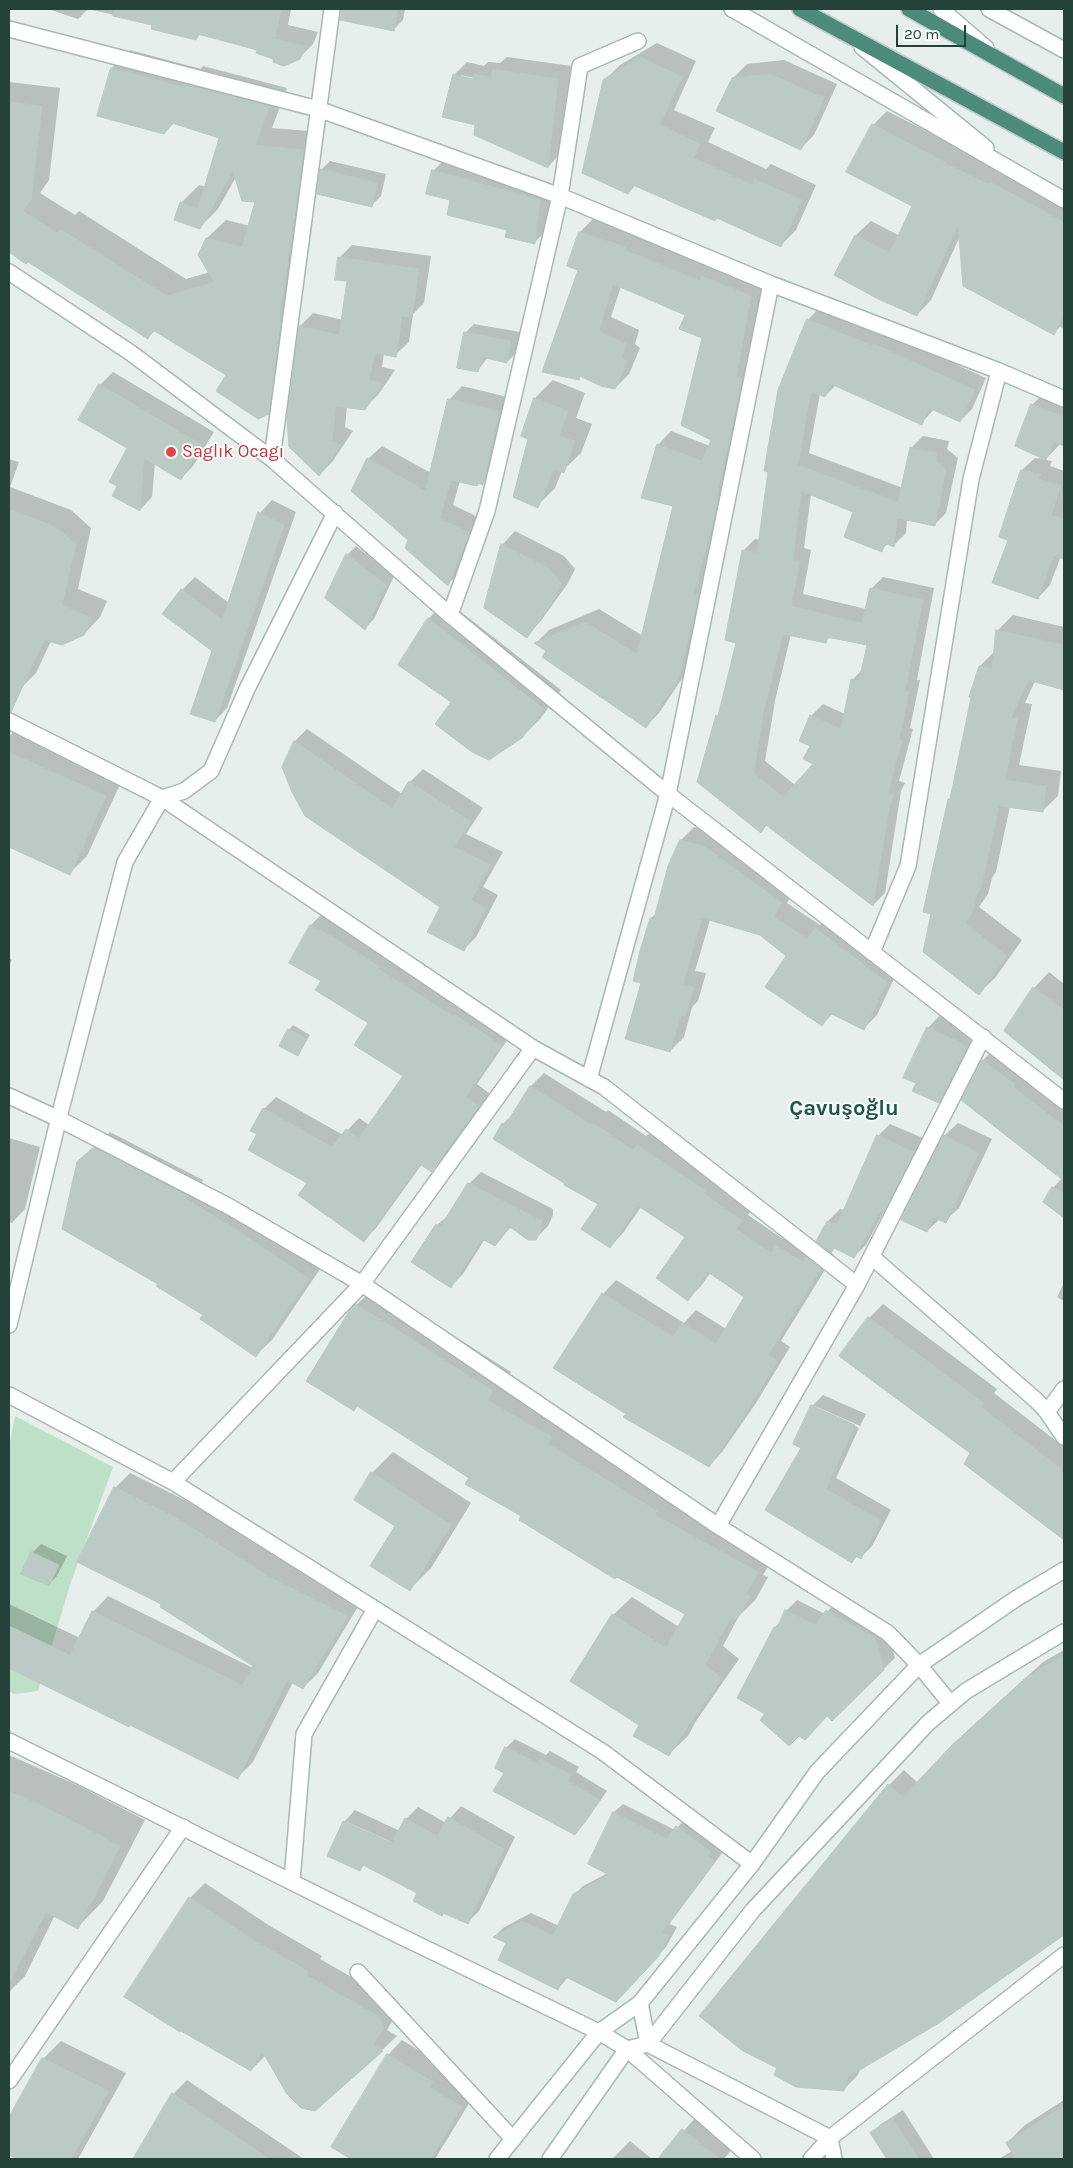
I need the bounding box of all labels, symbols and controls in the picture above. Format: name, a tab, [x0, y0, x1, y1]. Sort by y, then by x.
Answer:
scale bar	[898, 15, 968, 47]
text: 20 m	[904, 25, 939, 43]
place label: Saglık Ocagı	[182, 441, 284, 463]
marker: Saglık Ocagı	[164, 445, 178, 459]
district label: Çavuşoğlu	[789, 1096, 899, 1122]

